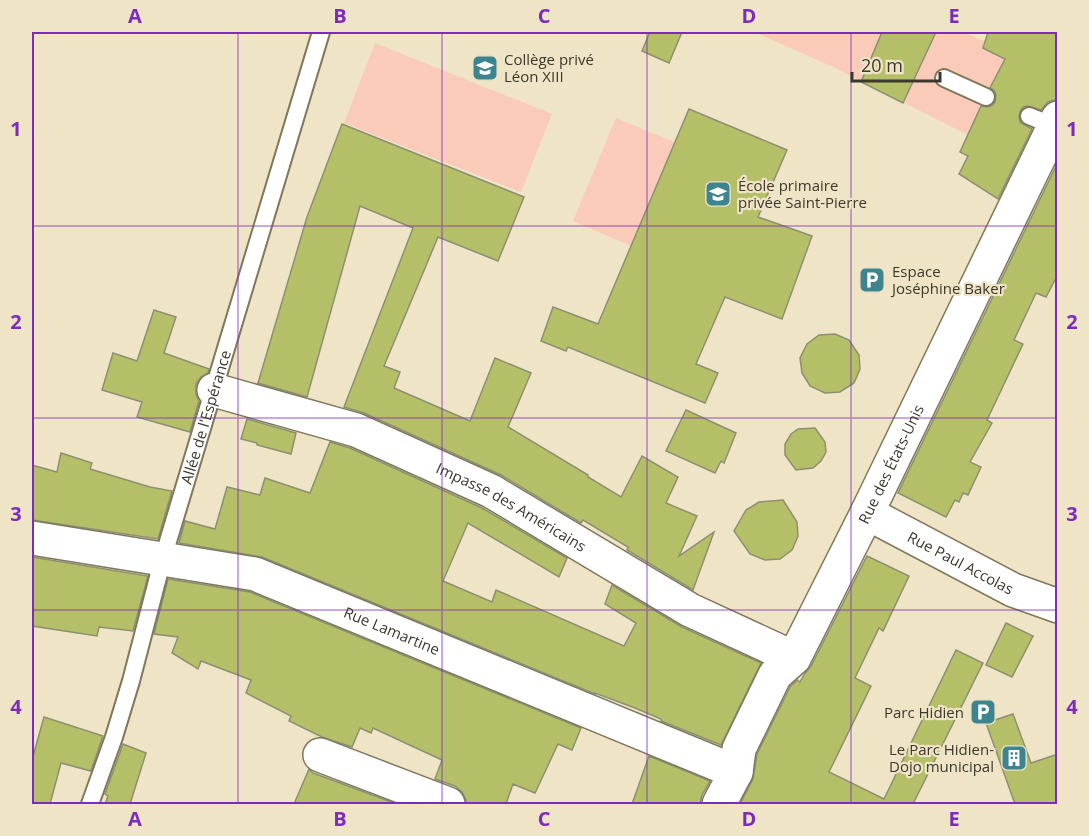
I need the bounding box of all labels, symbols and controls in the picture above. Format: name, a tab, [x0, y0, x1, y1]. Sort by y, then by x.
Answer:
text: A	[128, 2, 142, 29]
text: B	[333, 2, 347, 29]
text: C	[538, 2, 551, 29]
text: D	[742, 2, 756, 29]
text: E	[948, 2, 960, 29]
scale bar	[852, 45, 940, 83]
place label: Collège privé Léon XIII	[504, 49, 594, 86]
school or university icon: Collège privé Léon XIII	[470, 53, 500, 83]
text: 20 m	[861, 53, 903, 77]
text: 1	[10, 115, 22, 142]
text: 1	[1066, 115, 1078, 142]
place label: École primaire privée Saint-Pierre	[738, 175, 867, 212]
school or university icon: École primaire privée Saint-Pierre	[703, 179, 733, 209]
place label: Espace Joséphine Baker	[890, 261, 1005, 298]
parking icon: Espace Joséphine Baker	[857, 265, 887, 295]
text: 2	[10, 308, 22, 335]
text: 2	[1066, 308, 1078, 335]
street label: Allée de l'Espérance	[176, 348, 235, 486]
street label: Rue des États-Unis	[853, 401, 928, 527]
street label: Impasse des Américains	[433, 458, 590, 556]
text: 3	[10, 500, 22, 527]
text: 3	[1066, 500, 1078, 527]
street label: Rue Paul Accolas	[904, 526, 1017, 599]
street label: Rue Lamartine	[341, 602, 443, 659]
text: 4	[10, 693, 22, 720]
text: 4	[1066, 693, 1078, 720]
parking icon: Parc Hidien	[968, 697, 998, 727]
place label: Parc Hidien	[884, 702, 964, 722]
place label: Le Parc Hidien- Dojo municipal	[889, 739, 994, 776]
building icon: Le Parc Hidien- Dojo municipal	[999, 743, 1029, 773]
text: A	[128, 805, 142, 832]
text: B	[333, 805, 347, 832]
text: C	[538, 805, 551, 832]
text: D	[742, 805, 756, 832]
text: E	[948, 805, 960, 832]

